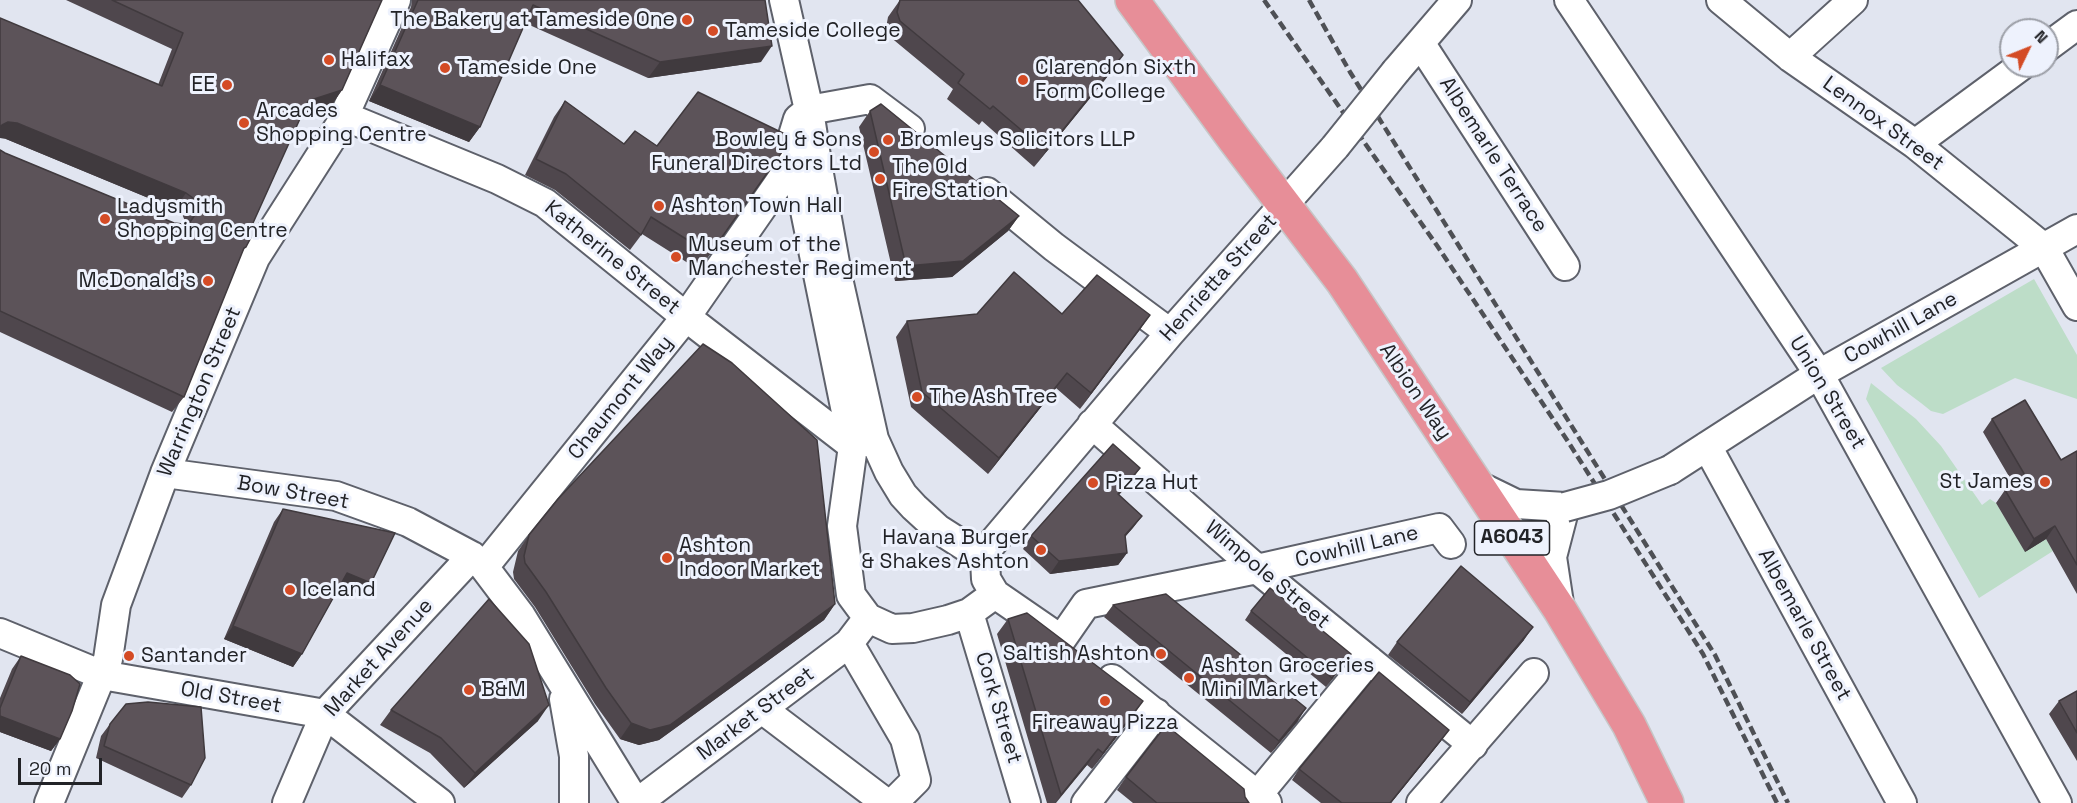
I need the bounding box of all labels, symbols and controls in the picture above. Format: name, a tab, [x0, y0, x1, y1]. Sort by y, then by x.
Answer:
place label: The Bakery at Tameside One	[390, 7, 675, 33]
marker: The Bakery at Tameside One	[680, 13, 694, 27]
place label: Tameside College	[725, 18, 901, 44]
north arrow	[1999, 18, 2059, 78]
marker: Tameside College	[706, 24, 720, 38]
text: N	[2030, 26, 2052, 48]
place label: Halifax	[341, 47, 411, 73]
marker: Halifax	[322, 53, 336, 67]
place label: Tameside One	[457, 55, 597, 81]
place label: Clarendon Sixth Form College	[1035, 55, 1196, 105]
marker: Tameside One	[438, 61, 452, 75]
place label: EE	[191, 72, 215, 98]
street label: Lennox Street	[1817, 72, 1949, 176]
marker: Clarendon Sixth Form College	[1016, 73, 1030, 87]
street label: Albemarle Terrace	[1433, 73, 1553, 237]
marker: EE	[220, 78, 234, 92]
place label: Arcades Shopping Centre	[256, 98, 427, 148]
marker: Arcades Shopping Centre	[237, 116, 251, 130]
place label: Bowley & Sons Funeral Directors Ltd	[651, 127, 862, 177]
place label: Bromleys Solicitors LLP	[900, 127, 1135, 153]
marker: Bromleys Solicitors LLP	[881, 133, 895, 147]
marker: Bowley & Sons Funeral Directors Ltd	[867, 145, 881, 159]
place label: The Old Fire Station	[892, 154, 1008, 204]
marker: The Old Fire Station	[873, 172, 887, 186]
place label: Ashton Town Hall	[671, 193, 843, 219]
place label: Ladysmith Shopping Centre	[117, 194, 288, 244]
street label: Katherine Street	[539, 196, 685, 320]
marker: Ashton Town Hall	[652, 199, 666, 213]
street label: Henrietta Street	[1155, 209, 1283, 347]
marker: Ladysmith Shopping Centre	[98, 212, 112, 226]
place label: Museum of the Manchester Regiment	[688, 232, 912, 282]
marker: Museum of the Manchester Regiment	[669, 250, 683, 264]
place label: McDonald's	[78, 268, 196, 294]
marker: McDonald's	[201, 274, 215, 288]
street label: Cowhill Lane	[1840, 287, 1962, 369]
street label: Warrington Street	[153, 303, 247, 481]
street label: Chaumont Way	[563, 331, 679, 465]
street label: Union Street	[1783, 332, 1871, 454]
street label: Albion Way	[1373, 339, 1457, 445]
place label: The Ash Tree	[929, 384, 1058, 410]
marker: The Ash Tree	[910, 390, 924, 404]
place label: St James	[1939, 469, 2033, 495]
place label: Pizza Hut	[1105, 470, 1198, 496]
street label: Bow Street	[235, 471, 351, 515]
marker: St James	[2038, 475, 2052, 489]
marker: Pizza Hut	[1086, 476, 1100, 490]
street label: Wimpole Street	[1199, 515, 1335, 635]
street label: Cowhill Lane	[1293, 521, 1421, 573]
road number: A6043	[1474, 521, 1550, 555]
place label: Havana Burger & Shakes Ashton	[861, 525, 1029, 575]
place label: Ashton Indoor Market	[679, 533, 820, 583]
marker: Havana Burger & Shakes Ashton	[1034, 543, 1048, 557]
street label: Albemarle Street	[1752, 545, 1856, 705]
marker: Ashton Indoor Market	[660, 551, 674, 565]
place label: Iceland	[302, 577, 376, 603]
marker: Iceland	[283, 583, 297, 597]
street label: Market Avenue	[319, 594, 439, 722]
place label: Saltish Ashton	[1003, 641, 1149, 667]
place label: Santander	[141, 643, 247, 669]
marker: Saltish Ashton	[1154, 647, 1168, 661]
marker: Santander	[122, 649, 136, 663]
street label: Cork Street	[969, 649, 1027, 767]
place label: Ashton Groceries Mini Market	[1201, 653, 1374, 703]
street label: Market Street	[692, 662, 820, 766]
marker: Ashton Groceries Mini Market	[1182, 671, 1196, 685]
street label: Old Street	[178, 677, 284, 719]
place label: B&M	[481, 677, 526, 703]
marker: B&M	[462, 683, 476, 697]
marker: Fireaway Pizza	[1098, 694, 1112, 708]
place label: Fireaway Pizza	[1032, 710, 1178, 736]
scale bar	[21, 746, 105, 784]
text: 20 m	[29, 757, 72, 780]

